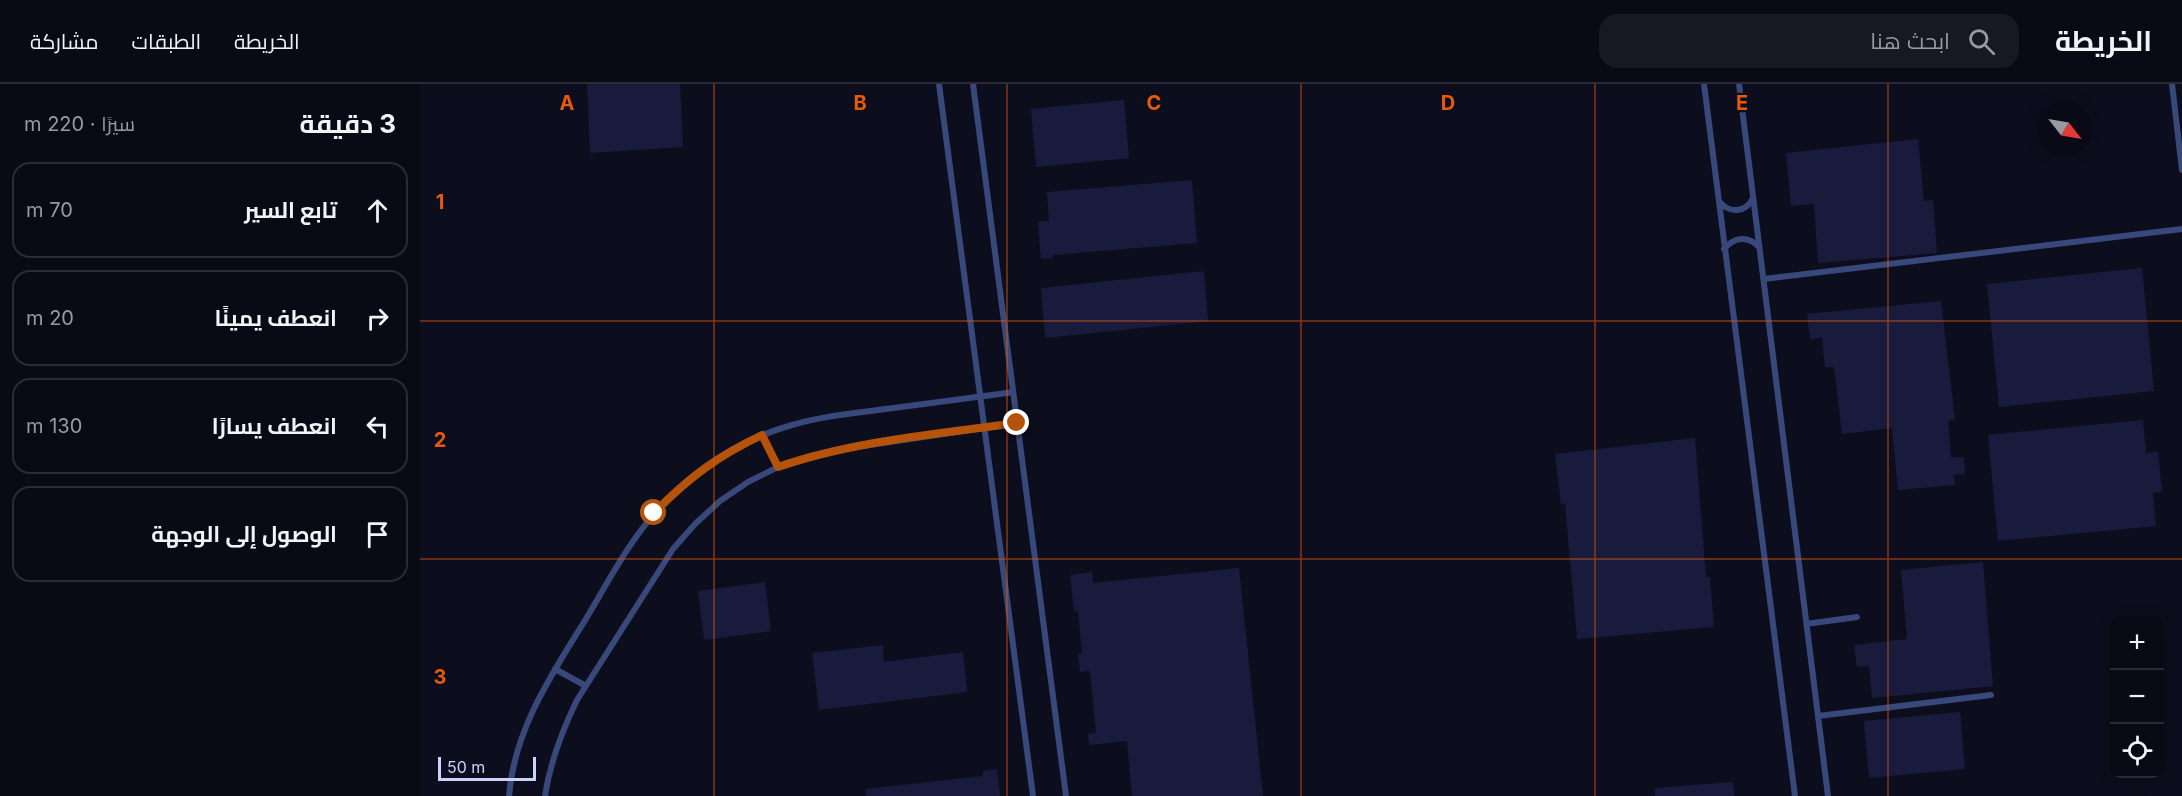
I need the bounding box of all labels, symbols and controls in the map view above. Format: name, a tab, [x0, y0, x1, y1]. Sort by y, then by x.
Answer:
search box	[1599, 14, 2019, 68]
text: الخريطة	[2055, 24, 2152, 58]
icon: search	[1965, 25, 1998, 58]
text: ابحث هنا	[1870, 28, 1950, 54]
text: مشاركة	[30, 29, 99, 54]
text: الطبقات	[132, 29, 201, 54]
text: الخريطة	[234, 29, 300, 54]
text: A	[560, 91, 575, 115]
text: B	[853, 91, 867, 115]
text: C	[1147, 91, 1161, 115]
text: D	[1441, 91, 1455, 115]
text: E	[1736, 91, 1748, 115]
north arrow	[2038, 102, 2092, 156]
text: 3 دقيقة	[300, 108, 396, 139]
text: سيرًا · 220 m	[24, 112, 135, 136]
text: 1	[436, 190, 444, 214]
icon: ahead	[361, 194, 394, 227]
text: تابع السير	[244, 197, 337, 223]
text: 70 m	[26, 198, 73, 222]
icon: right	[361, 302, 394, 335]
text: انعطف يمينًا	[215, 305, 337, 331]
text: 20 m	[26, 306, 74, 330]
route end	[1003, 409, 1029, 435]
icon: left	[361, 410, 394, 443]
text: انعطف يسارًا	[212, 413, 337, 439]
text: 130 m	[26, 414, 82, 438]
text: 2	[434, 428, 446, 452]
route start	[640, 499, 666, 525]
icon: arrive	[361, 518, 394, 551]
text: الوصول إلى الوجهة	[151, 521, 337, 547]
map controls	[2110, 616, 2164, 778]
button: +	[2110, 616, 2164, 670]
text: 3	[434, 665, 446, 689]
button: −	[2110, 670, 2164, 724]
button: locate	[2110, 724, 2164, 778]
scale bar	[438, 754, 536, 782]
text: 50 m	[447, 757, 485, 777]

